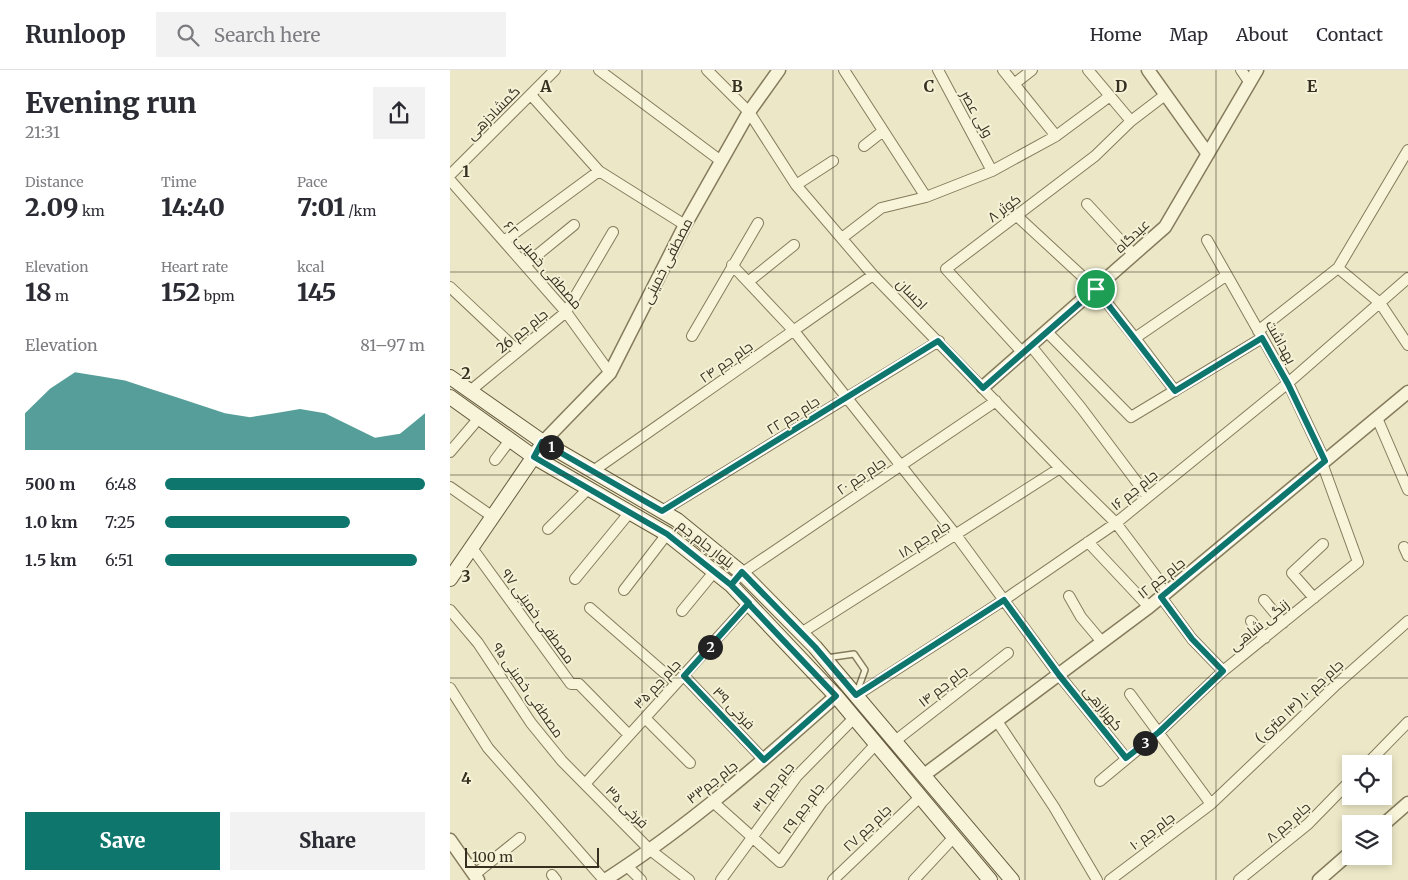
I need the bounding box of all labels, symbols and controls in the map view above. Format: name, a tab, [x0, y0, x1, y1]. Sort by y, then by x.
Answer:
search box	[156, 12, 506, 57]
text: Runloop	[25, 19, 126, 50]
icon: search	[174, 21, 202, 49]
text: Search here	[214, 23, 320, 47]
text: Home	[1090, 23, 1142, 46]
text: Map	[1170, 23, 1208, 46]
text: About	[1236, 23, 1288, 46]
text: Contact	[1316, 23, 1383, 46]
text: A	[539, 76, 552, 96]
text: B	[731, 76, 743, 96]
text: C	[924, 76, 934, 96]
text: D	[1115, 76, 1127, 96]
text: E	[1307, 76, 1318, 96]
street label: گمشادزهی	[462, 82, 524, 144]
text: Evening run	[25, 85, 196, 121]
street label: ولی عصر	[956, 86, 997, 141]
button: share	[373, 87, 425, 139]
text: 21:31	[25, 122, 60, 142]
text: 1	[462, 161, 470, 181]
text: Distance	[25, 173, 84, 191]
text: Time	[161, 173, 197, 191]
text: Pace	[297, 173, 328, 191]
street label: کوثر ۸	[984, 190, 1024, 226]
text: 2.09	[25, 191, 79, 223]
text: 14:40	[161, 191, 225, 223]
text: 7:01	[297, 191, 345, 223]
text: km	[79, 202, 105, 220]
text: /km	[345, 202, 376, 220]
street label: مصطفی خمینی	[638, 215, 696, 307]
street label: عیدگاه	[1111, 215, 1153, 257]
street label: مصطفی خمینی ۶۲	[500, 217, 586, 313]
text: Elevation	[25, 258, 89, 276]
text: Heart rate	[161, 258, 228, 276]
text: kcal	[297, 258, 325, 276]
pin	[1075, 268, 1117, 310]
street label: احسان	[893, 274, 931, 314]
icon: arrive	[1082, 275, 1110, 303]
text: 18	[25, 276, 52, 308]
text: 152	[161, 276, 201, 308]
text: 145	[297, 276, 336, 308]
text: m	[52, 287, 69, 305]
text: bpm	[201, 287, 235, 305]
street label: جام جم 26	[493, 305, 552, 358]
street label: بهداشت	[1262, 317, 1300, 367]
text: Elevation	[25, 335, 98, 355]
text: 81–97 m	[360, 335, 425, 355]
street label: جام جم ۲۴	[696, 337, 757, 388]
text: 2	[461, 363, 471, 383]
street label: جام جم ۲۲	[763, 392, 823, 439]
pin: 1	[538, 434, 564, 460]
text: 1	[548, 438, 555, 456]
street label: جام جم ۲۰	[833, 453, 889, 500]
street label: جام جم ۱۶	[1107, 466, 1162, 515]
text: 500 m	[25, 474, 75, 494]
text: 6:48	[105, 474, 137, 494]
text: 1.0 km	[25, 512, 78, 532]
text: 7:25	[105, 512, 135, 532]
street label: بلوار جام جم	[673, 516, 738, 573]
street label: جام جم ۱۸	[895, 516, 954, 563]
text: 1.5 km	[25, 550, 77, 570]
text: 6:51	[105, 550, 133, 570]
street label: جام جم ۱۲	[1134, 553, 1189, 603]
street label: مصطفی خمینی ۹۷	[497, 565, 579, 667]
text: 3	[461, 566, 471, 586]
street label: زنگی شاهی	[1225, 595, 1293, 655]
pin: 2	[698, 634, 722, 660]
text: 2	[706, 638, 715, 656]
street label: مصطفی خمینی ۹۵	[488, 639, 568, 741]
street label: جام جم ۳۵	[629, 655, 685, 713]
street label: جام جم ۱۰ (۱۴ متری)	[1251, 655, 1348, 747]
street label: جام جم ۱۴	[915, 661, 972, 712]
street label: کهرازهی	[1079, 682, 1127, 734]
street label: فرخی ۳۹	[709, 683, 759, 733]
pin: 3	[1132, 730, 1158, 756]
text: 3	[1141, 734, 1150, 752]
map controls	[1342, 755, 1392, 865]
button: locate	[1342, 755, 1392, 805]
street label: جام جم۳۳	[683, 756, 742, 808]
street label: جام جم ۳۱	[748, 759, 799, 816]
text: 4	[461, 768, 471, 788]
street label: جام جم ۲۹	[778, 779, 829, 838]
street label: فرخی ۳۵	[602, 782, 652, 832]
street label: جام جم ۸	[1262, 798, 1315, 847]
street label: جام جم ۲۷	[839, 801, 896, 856]
street label: جام جم ۱۰	[1126, 808, 1179, 855]
button: Save	[25, 812, 220, 870]
button: Share	[230, 812, 425, 870]
button: layers	[1342, 815, 1392, 865]
scale bar	[465, 845, 599, 868]
text: 100 m	[472, 848, 513, 866]

